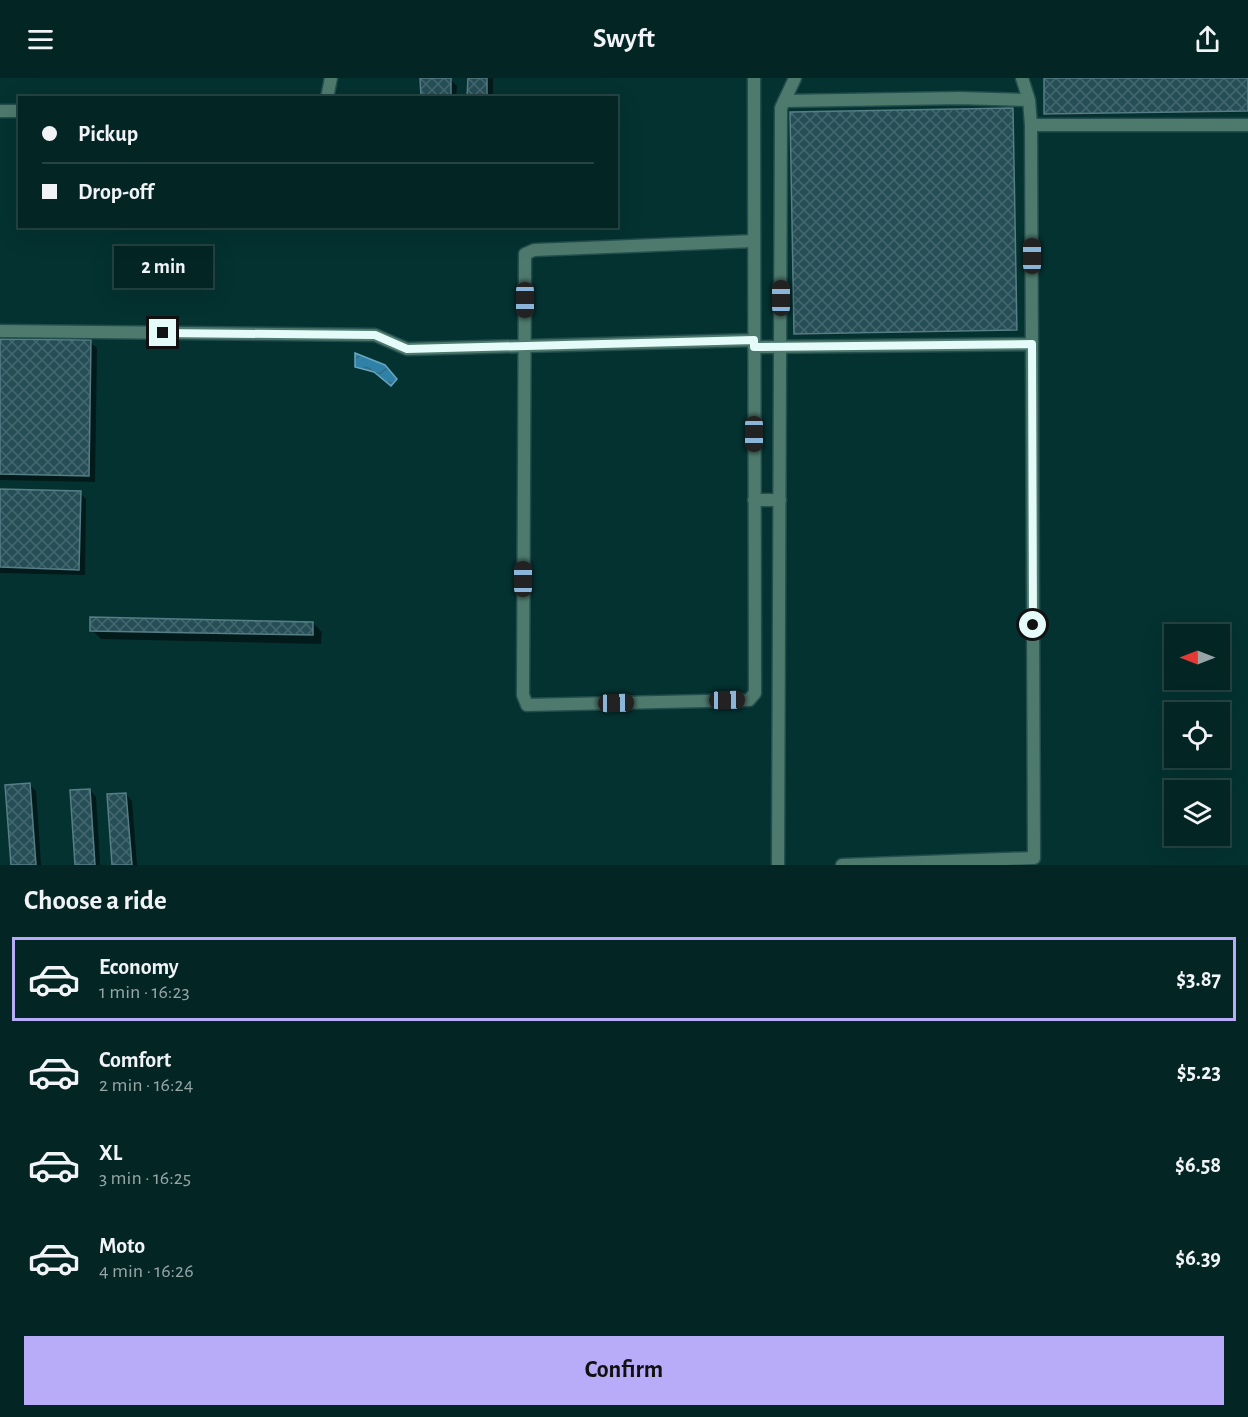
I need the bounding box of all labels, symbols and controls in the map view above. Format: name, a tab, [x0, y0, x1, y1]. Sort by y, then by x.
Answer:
icon: menu	[24, 23, 57, 56]
icon: share	[1191, 23, 1224, 56]
text: Swyft	[593, 25, 655, 52]
text: Pickup	[78, 123, 138, 145]
text: Drop-off	[78, 181, 154, 203]
car	[1023, 238, 1041, 274]
callout: 2 min	[114, 246, 213, 288]
text: 2 min	[141, 257, 186, 277]
car	[772, 280, 790, 316]
car	[516, 282, 534, 318]
route end	[149, 319, 176, 346]
car	[745, 416, 763, 452]
car	[514, 561, 532, 597]
route start	[1019, 611, 1046, 638]
north arrow	[1164, 624, 1230, 690]
map controls	[1164, 624, 1230, 846]
car	[709, 691, 745, 709]
car	[598, 694, 634, 712]
button: locate	[1164, 702, 1230, 768]
button: layers	[1164, 780, 1230, 846]
text: Choose a ride	[24, 887, 167, 914]
icon: car	[27, 952, 81, 1006]
text: Economy	[99, 956, 179, 978]
text: $3.87	[1176, 968, 1221, 990]
text: 1 min · 16:23	[99, 982, 190, 1002]
icon: car	[27, 1045, 81, 1099]
text: Comfort	[99, 1049, 171, 1071]
text: $5.23	[1177, 1061, 1221, 1083]
text: 2 min · 16:24	[99, 1075, 193, 1095]
icon: car	[27, 1138, 81, 1192]
text: XL	[99, 1142, 122, 1164]
text: $6.58	[1175, 1154, 1221, 1176]
text: 3 min · 16:25	[99, 1168, 191, 1188]
icon: car	[27, 1231, 81, 1285]
text: Moto	[99, 1235, 145, 1257]
text: $6.39	[1175, 1247, 1221, 1269]
text: 4 min · 16:26	[99, 1261, 194, 1281]
button: Confirm	[24, 1336, 1224, 1405]

